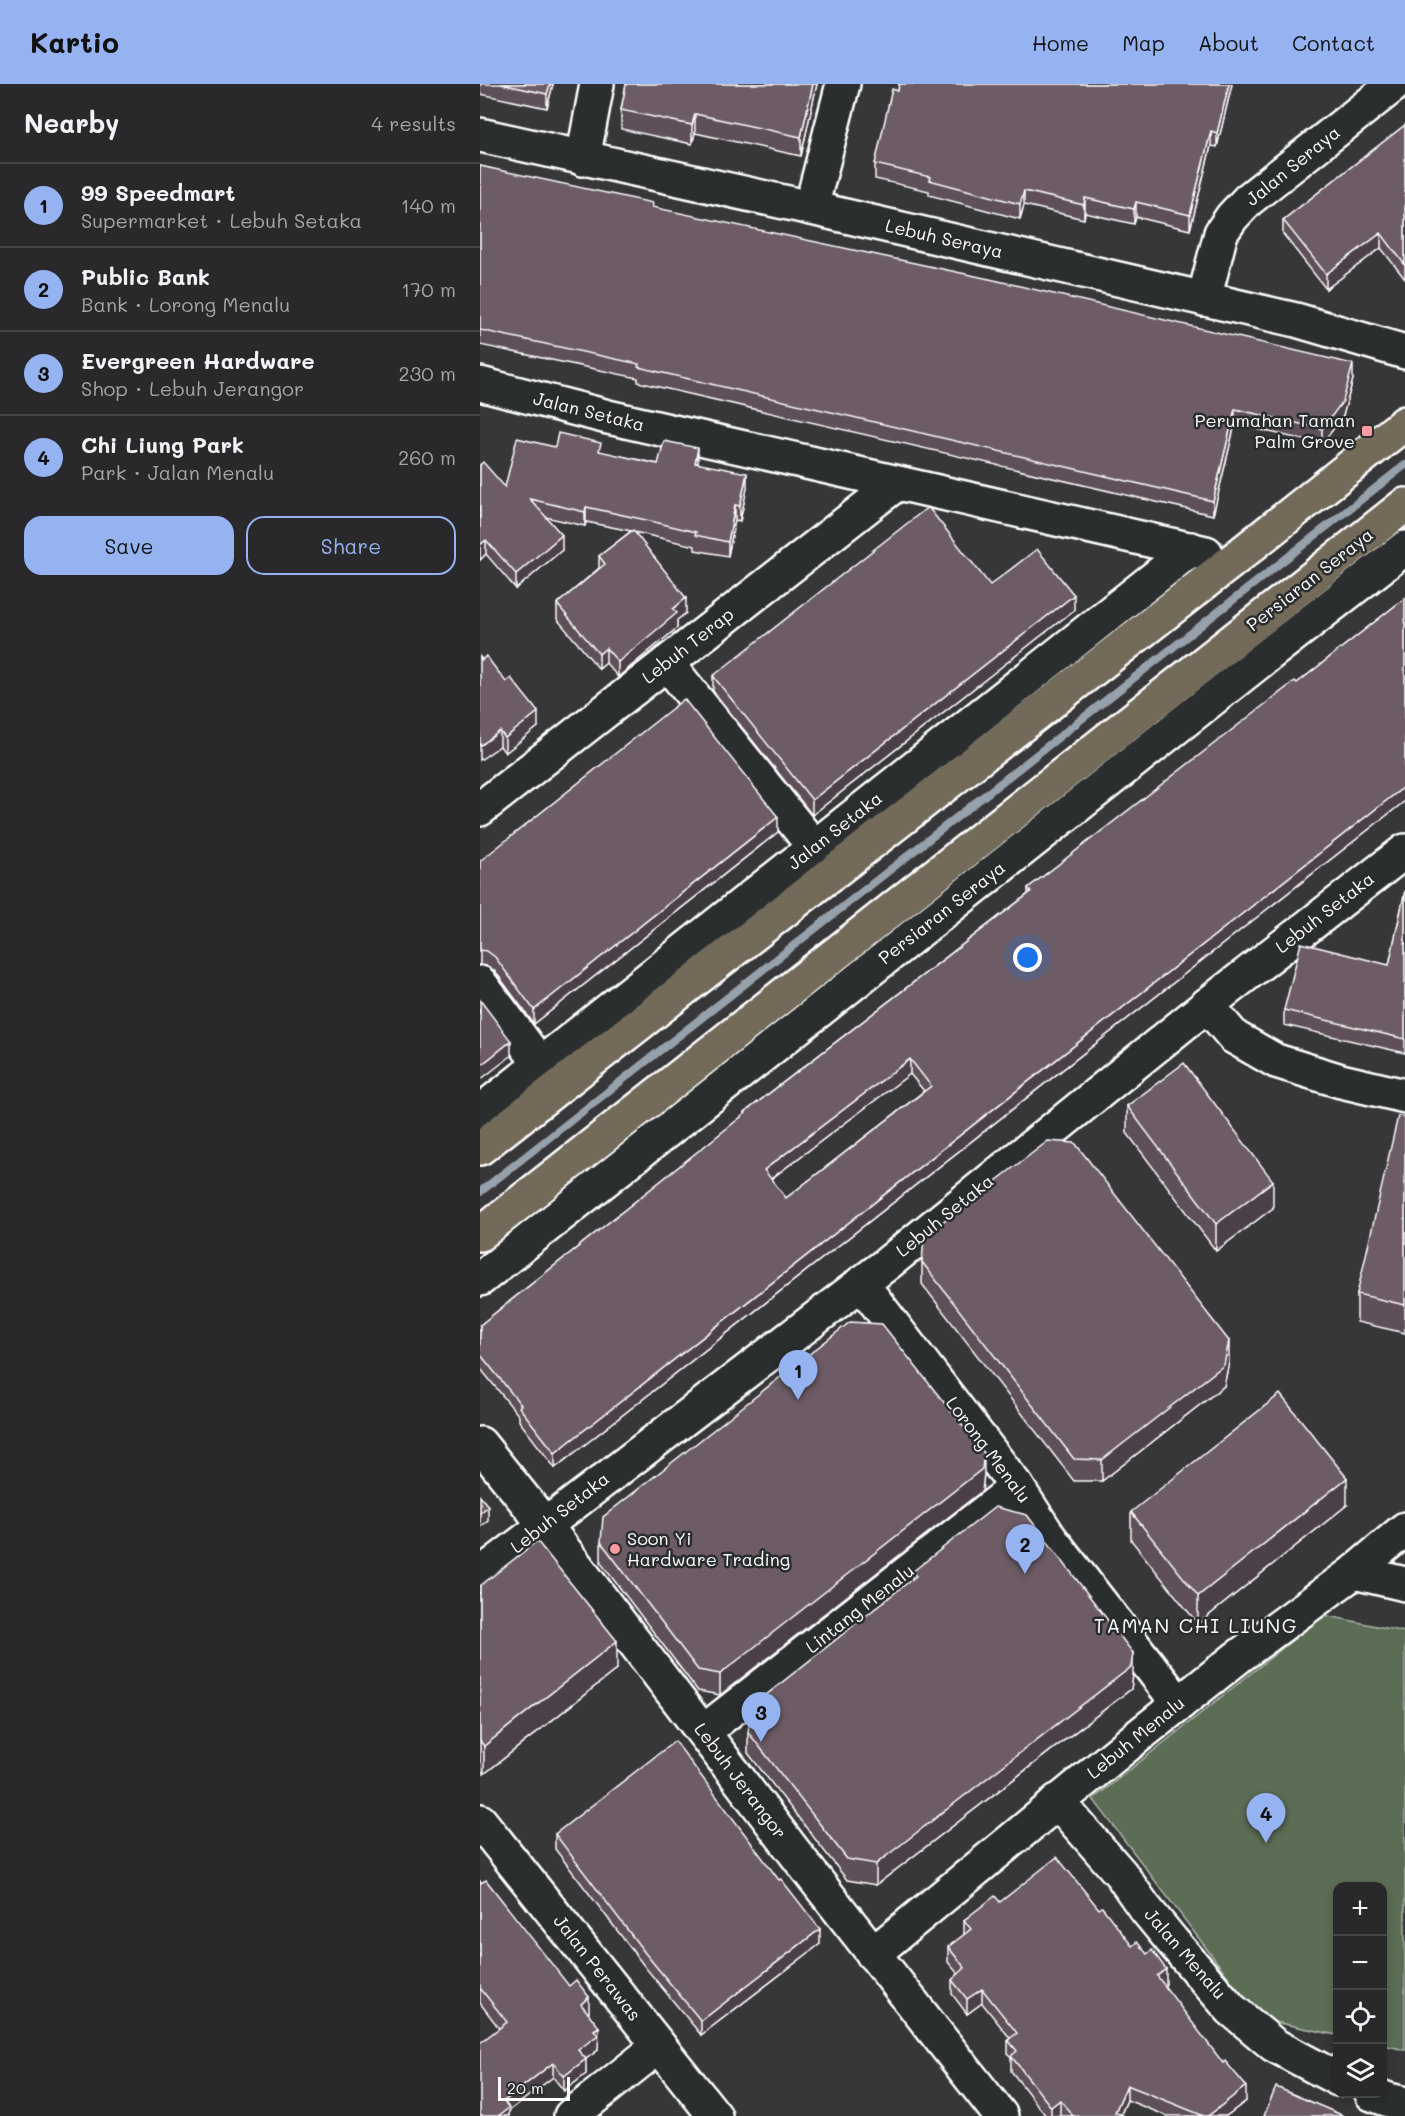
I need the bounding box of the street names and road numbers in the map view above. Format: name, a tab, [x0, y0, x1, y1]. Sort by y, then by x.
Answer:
street label: Jalan Seraya	[1240, 120, 1344, 211]
street label: Lebuh Seraya	[883, 213, 1005, 263]
street label: Jalan Setaka	[531, 386, 647, 436]
street label: Persiaran Seraya	[1241, 522, 1378, 636]
street label: Lebuh Terap	[637, 602, 738, 689]
street label: Jalan Setaka	[782, 786, 887, 875]
street label: Persiaran Seraya	[873, 855, 1010, 969]
street label: Lebuh Setaka	[1270, 866, 1379, 958]
street label: Lebuh Setaka	[891, 1168, 998, 1262]
street label: Lorong Menalu	[941, 1391, 1037, 1507]
street label: Lebuh Setaka	[505, 1466, 614, 1558]
street label: Lintang Menalu	[800, 1558, 919, 1658]
street label: Lebuh Menalu	[1082, 1690, 1189, 1784]
street label: Lebuh Jerangor	[689, 1718, 792, 1843]
street label: Jalan Menalu	[1139, 1903, 1232, 2004]
street label: Jalan Perawas	[549, 1909, 647, 2026]

